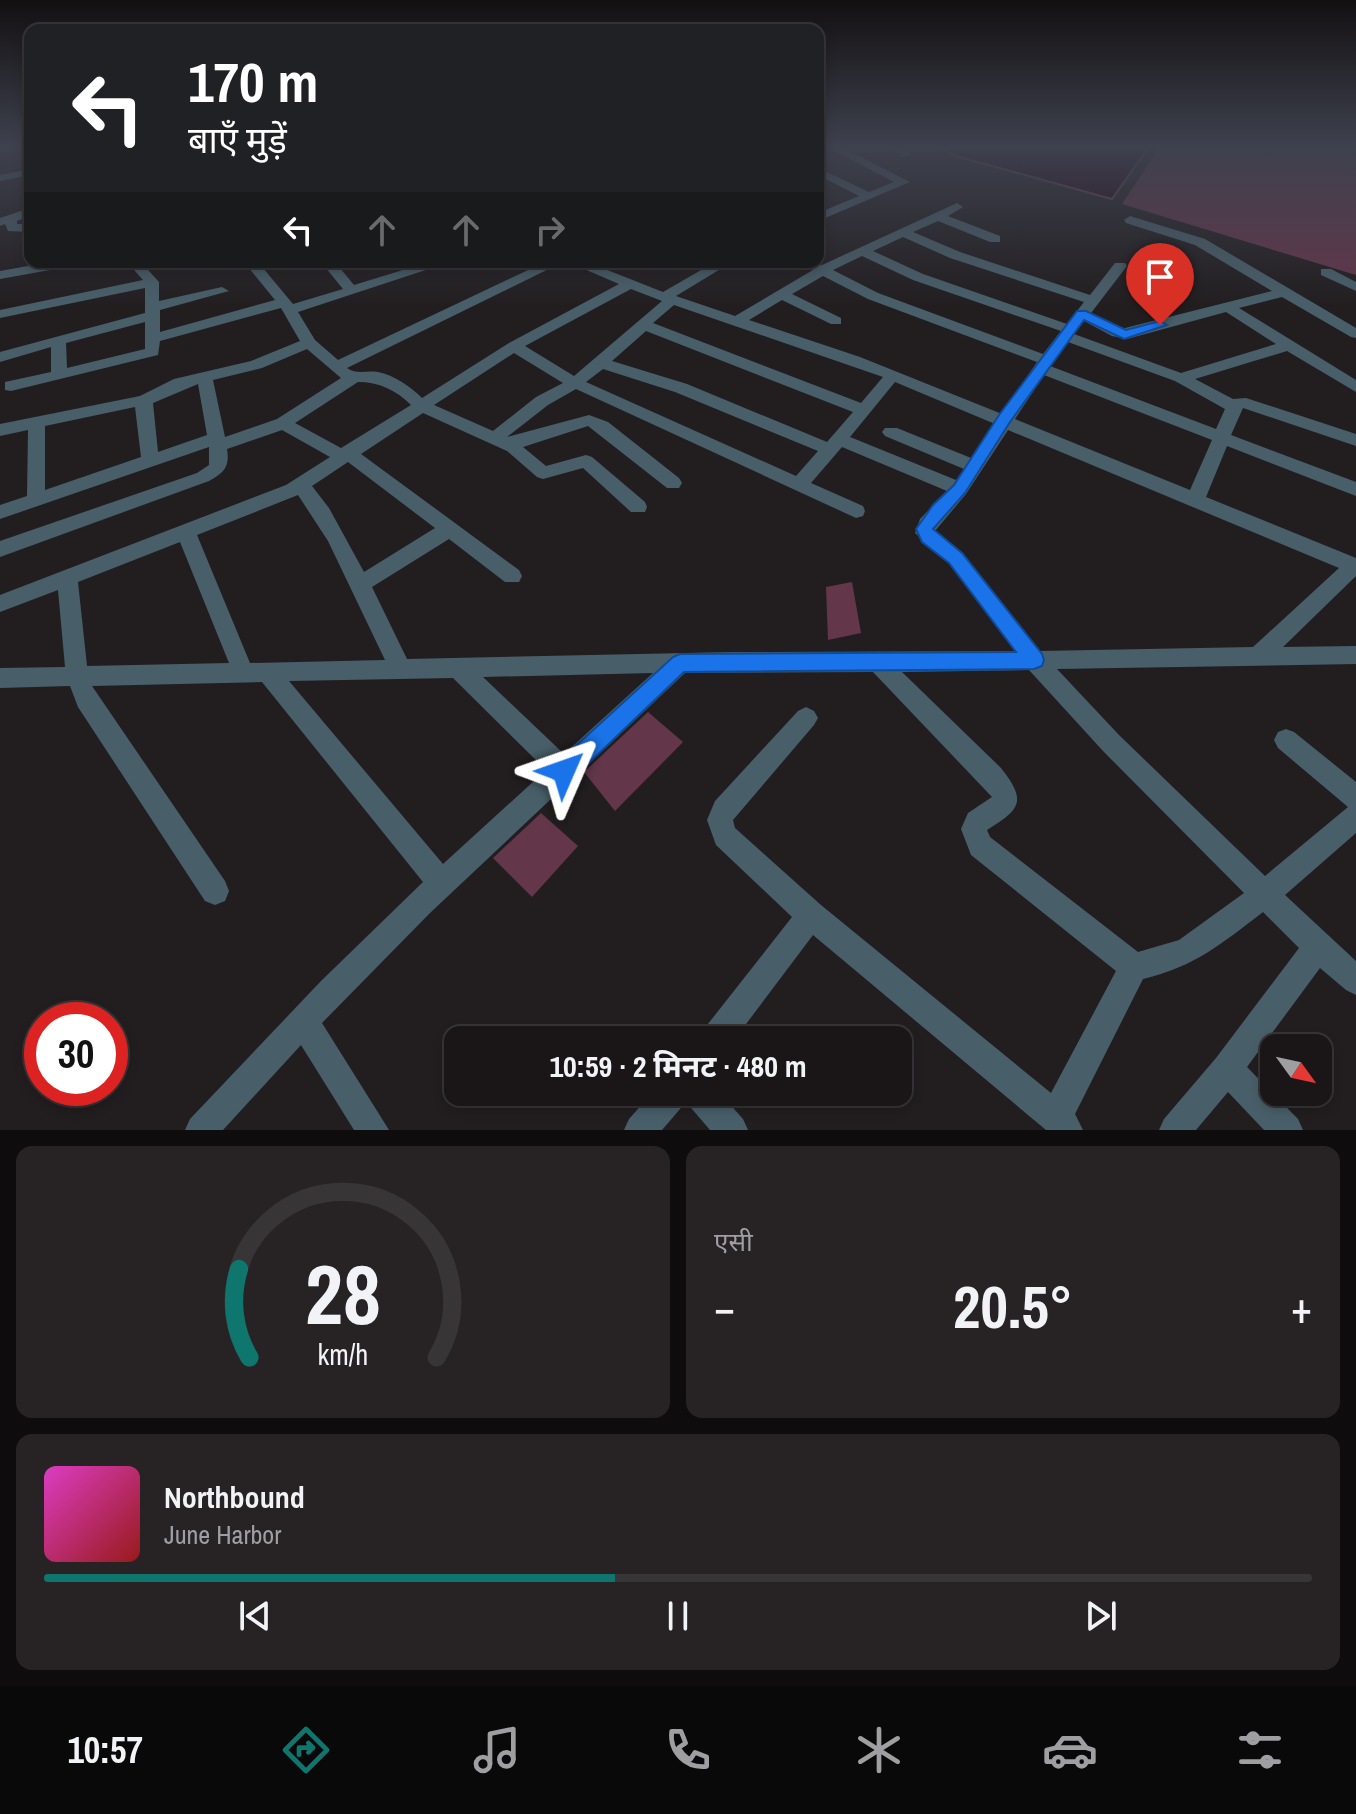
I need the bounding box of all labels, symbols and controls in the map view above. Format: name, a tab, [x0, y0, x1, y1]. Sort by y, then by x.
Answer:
text: 170 m	[188, 44, 318, 119]
icon: left	[56, 56, 160, 160]
text: बाएँ मुड़ें	[188, 116, 287, 164]
icon: left	[276, 208, 320, 252]
icon: ahead	[360, 208, 404, 252]
icon: ahead	[444, 208, 488, 252]
icon: right	[528, 208, 572, 252]
pin	[1126, 243, 1194, 325]
icon: arrive	[1138, 255, 1182, 299]
position arrow	[522, 729, 606, 813]
speed limit sign: 30	[24, 1002, 128, 1106]
north arrow	[1260, 1034, 1332, 1106]
map controls	[1260, 1034, 1332, 1106]
text: 10:59 · 2 मिनट · 480 m	[549, 1046, 807, 1086]
text: एसी	[714, 1224, 753, 1259]
text: 28	[305, 1238, 381, 1350]
text: 20.5°	[953, 1266, 1073, 1347]
text: −	[714, 1277, 735, 1337]
text: +	[1291, 1277, 1312, 1337]
text: km/h	[318, 1335, 368, 1374]
text: Northbound	[164, 1477, 305, 1517]
text: June Harbor	[164, 1517, 281, 1552]
icon: previous	[233, 1594, 277, 1638]
icon: pause	[656, 1594, 700, 1638]
icon: next	[1079, 1594, 1123, 1638]
icon: directions	[278, 1722, 334, 1778]
icon: music	[469, 1722, 525, 1778]
icon: phone	[660, 1722, 716, 1778]
icon: climate	[851, 1722, 907, 1778]
icon: car	[1042, 1722, 1098, 1778]
icon: filters	[1232, 1722, 1288, 1778]
text: 10:57	[67, 1726, 143, 1774]

